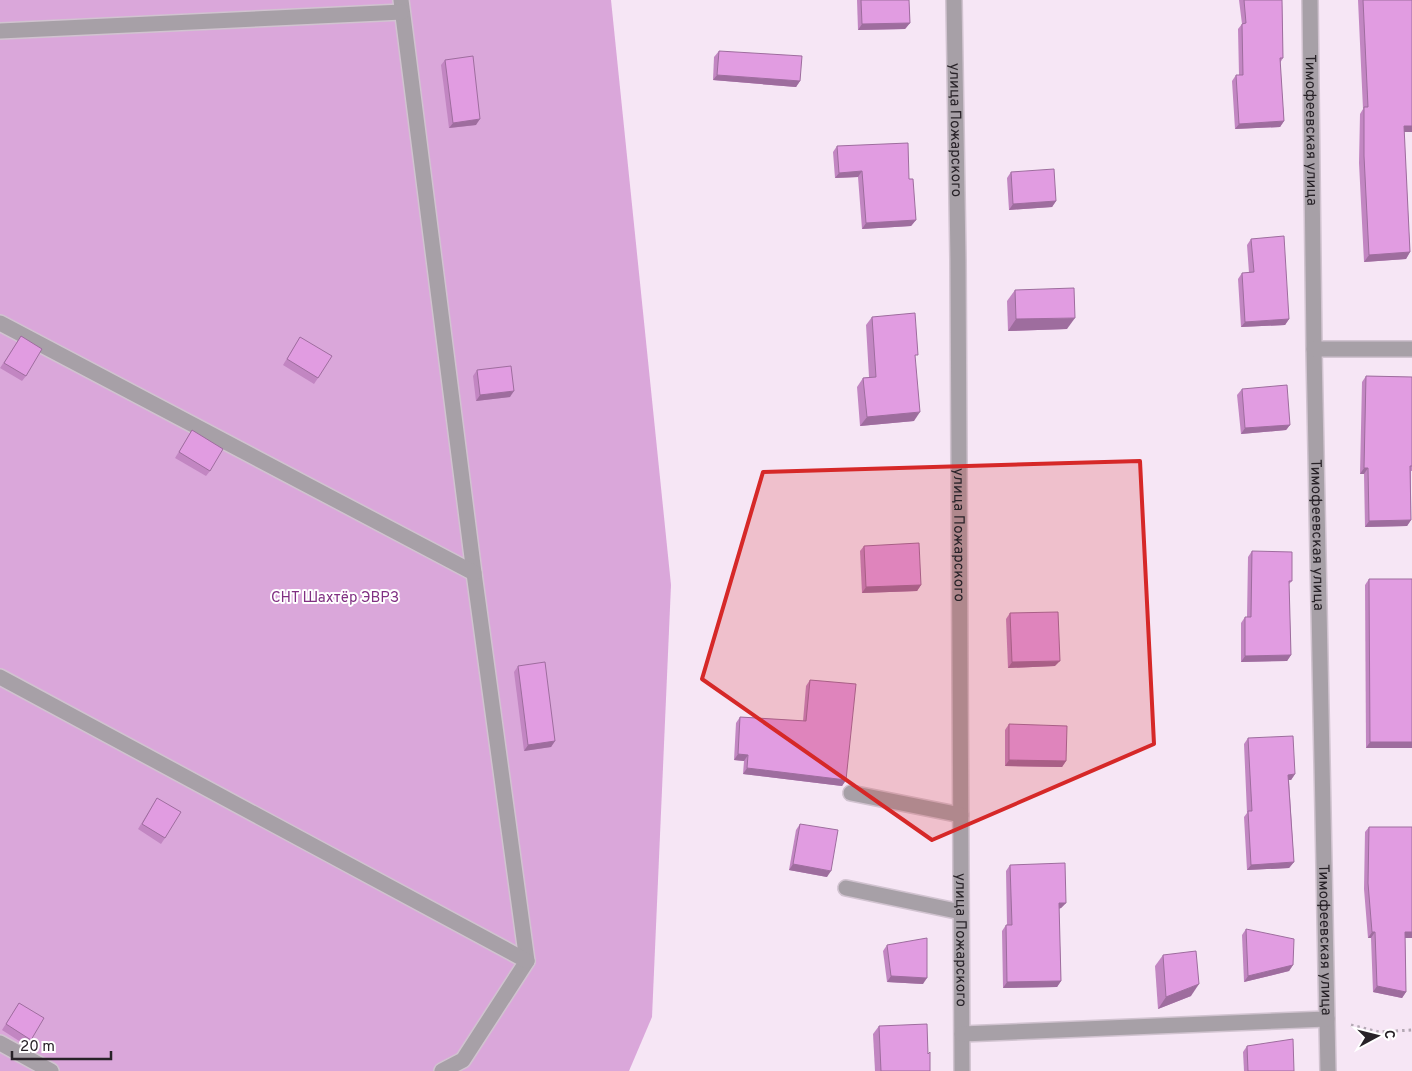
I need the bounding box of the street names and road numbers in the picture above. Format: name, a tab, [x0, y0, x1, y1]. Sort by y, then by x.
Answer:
street label: Тимофеевская улица	[1300, 54, 1320, 206]
street label: улица Пожарского	[944, 63, 965, 197]
street label: Тимофеевская улица	[1305, 459, 1327, 611]
street label: улица Пожарского	[948, 468, 968, 602]
street label: Тимофеевская улица	[1313, 864, 1335, 1016]
street label: улица Пожарского	[950, 873, 970, 1007]

